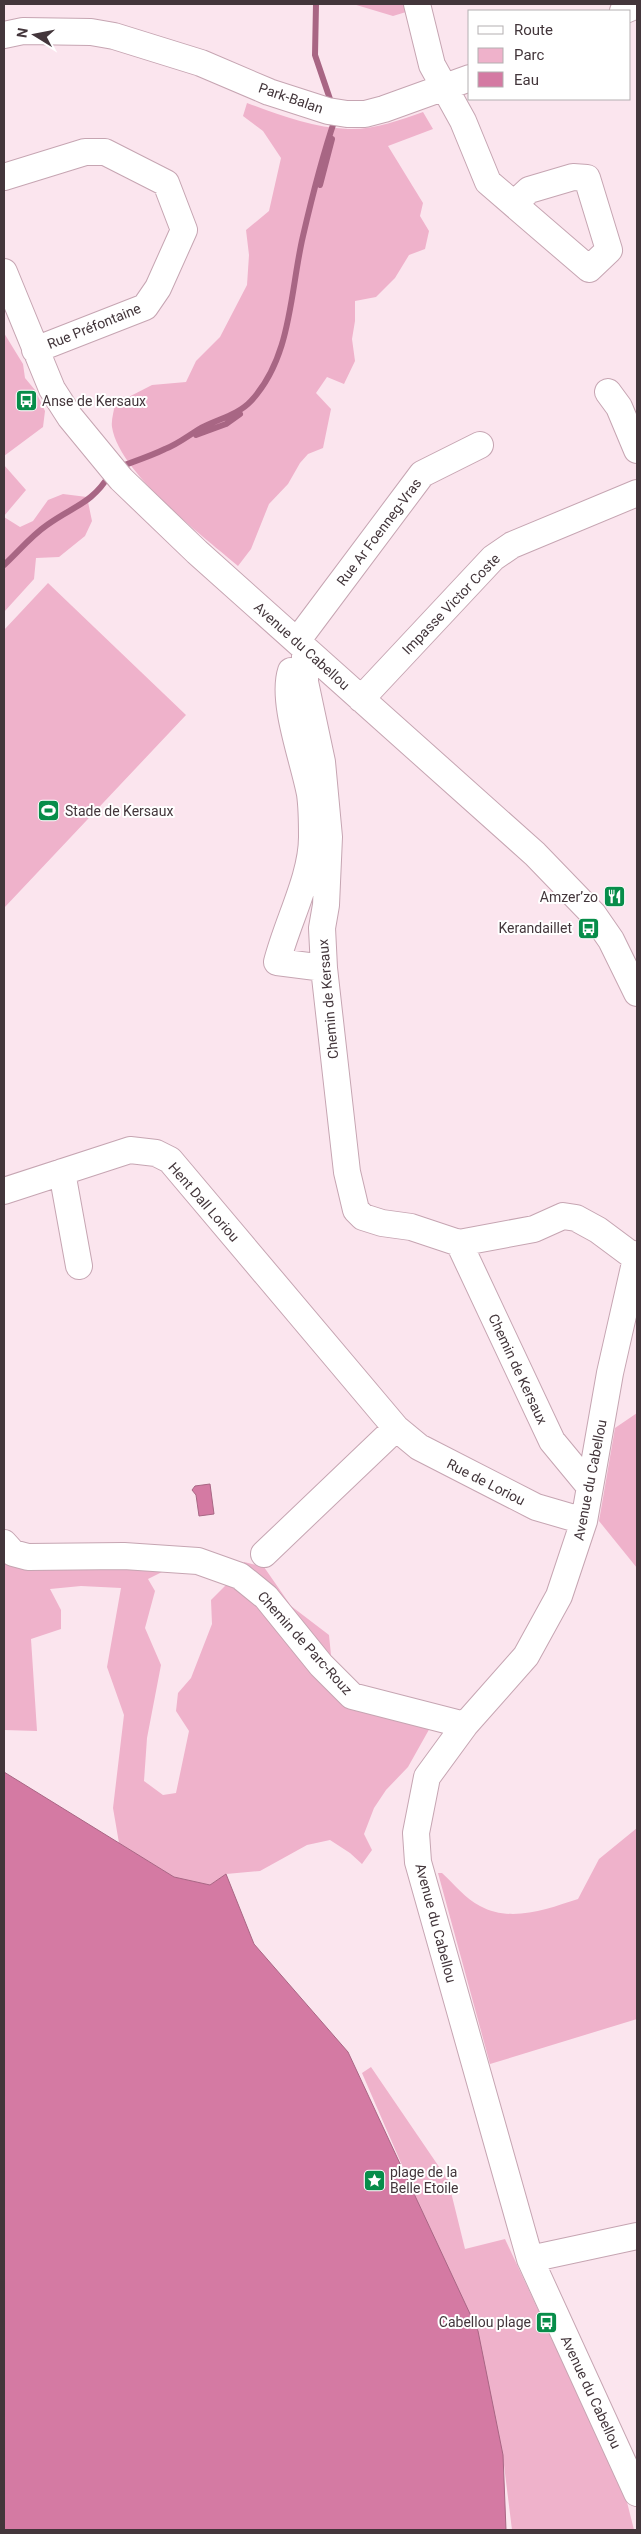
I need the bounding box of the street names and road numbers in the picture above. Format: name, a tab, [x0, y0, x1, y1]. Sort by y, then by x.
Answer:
street label: Park-Balan	[257, 80, 325, 116]
street label: Rue Préfontaine	[45, 300, 143, 352]
street label: Rue Ar Foenneg-Vras	[333, 475, 425, 589]
street label: Impasse Victor Coste	[399, 550, 503, 658]
street label: Avenue du Cabellou	[251, 599, 353, 693]
street label: Chemin de Kersaux	[315, 938, 341, 1060]
street label: Hent Dall Loriou	[165, 1159, 243, 1245]
street label: Chemin de Kersaux	[485, 1311, 551, 1427]
street label: Avenue du Cabellou	[570, 1418, 610, 1542]
street label: Rue de Loriou	[444, 1455, 528, 1509]
street label: Chemin de Parc-Rouz	[254, 1588, 356, 1698]
street label: Avenue du Cabellou	[412, 1862, 460, 1984]
street label: Avenue du Cabellou	[558, 2333, 624, 2451]

